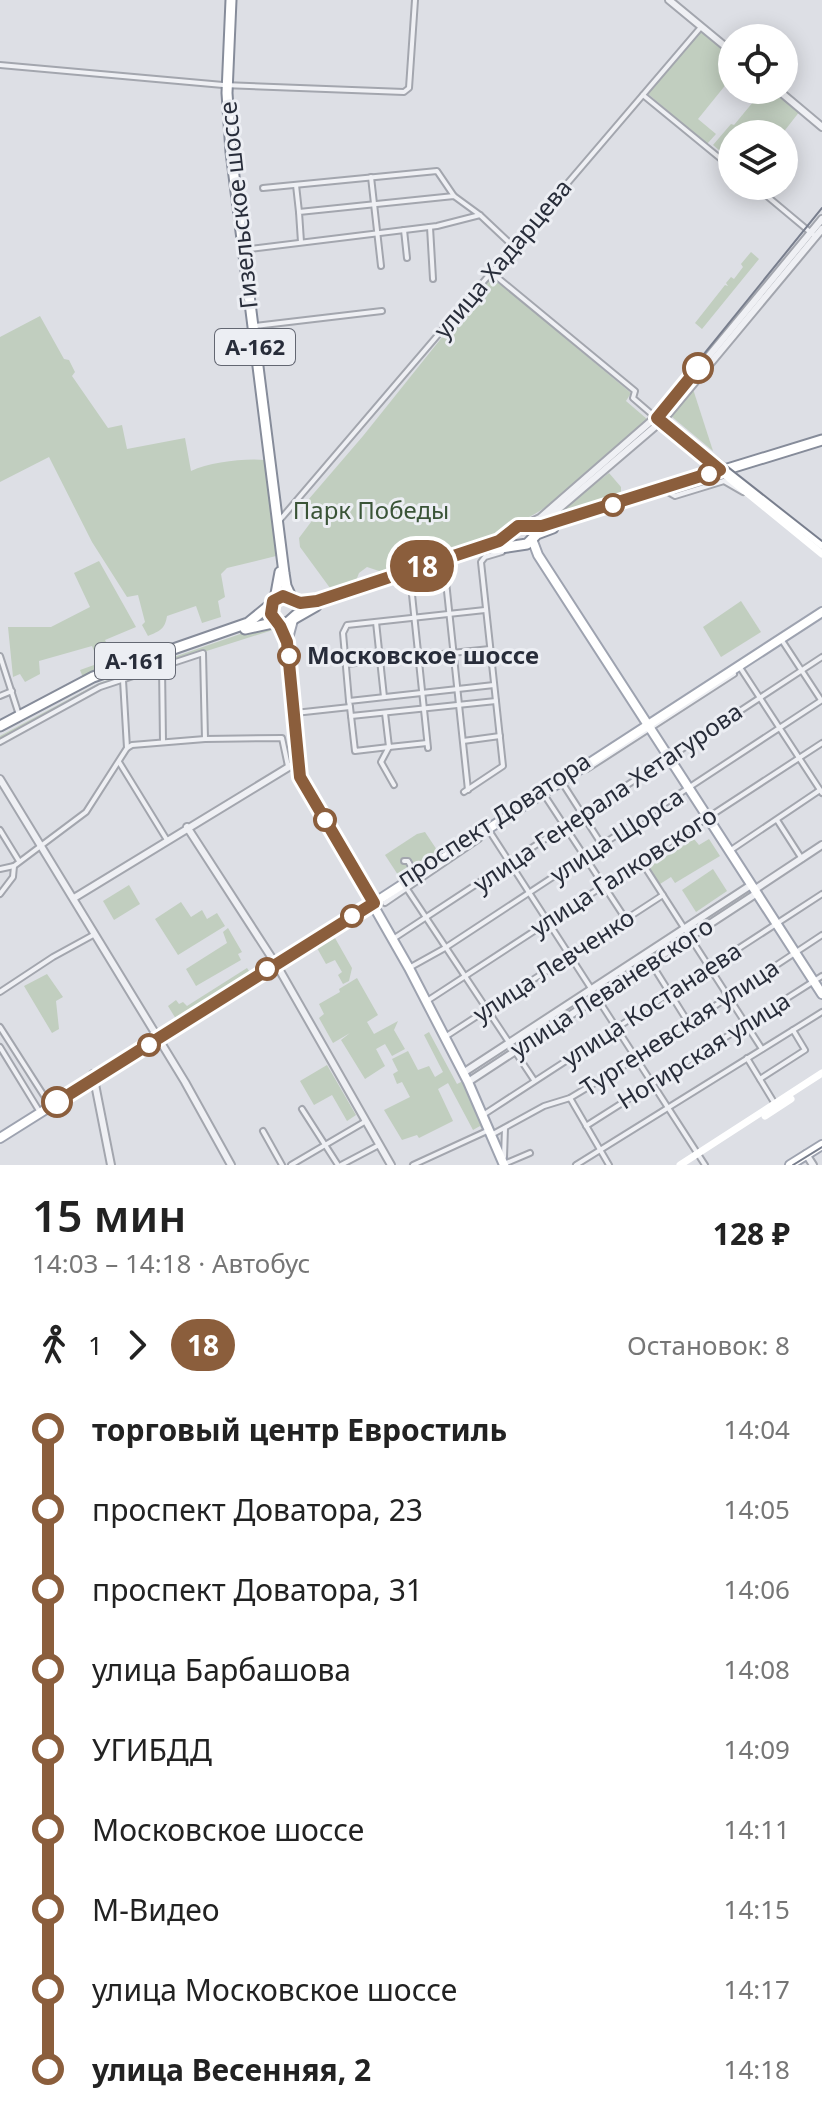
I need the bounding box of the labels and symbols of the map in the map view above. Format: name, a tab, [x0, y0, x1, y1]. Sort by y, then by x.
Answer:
street label: Гизельское шоссе	[210, 100, 265, 311]
street label: улица Хадарцева	[425, 171, 578, 345]
road number: А-162	[215, 329, 295, 365]
unlabelled marker	[683, 353, 713, 383]
unlabelled marker	[698, 463, 720, 485]
park label: Парк Победы	[293, 493, 449, 526]
unlabelled marker	[602, 494, 624, 516]
line badge: 18	[386, 540, 458, 592]
place label: Московское шоссе	[307, 638, 539, 671]
road number: А-161	[95, 643, 175, 679]
marker: Московское шоссе	[278, 645, 300, 667]
street label: улица Генерала Хетагурова	[466, 694, 748, 899]
street label: проспект Доватора	[390, 744, 596, 894]
street label: улица Щорса	[543, 779, 689, 890]
street label: улица Галковского	[524, 798, 723, 943]
unlabelled marker	[314, 809, 336, 831]
street label: улица Левченко	[466, 900, 640, 1029]
unlabelled marker	[341, 905, 363, 927]
street label: улица Леваневского	[503, 909, 719, 1065]
street label: улица Костанаева	[555, 933, 747, 1074]
street label: Тургеневская улица	[574, 950, 785, 1103]
unlabelled marker	[256, 958, 278, 980]
street label: Ногирская улица	[611, 983, 796, 1116]
unlabelled marker	[138, 1034, 160, 1056]
unlabelled marker	[42, 1087, 72, 1117]

